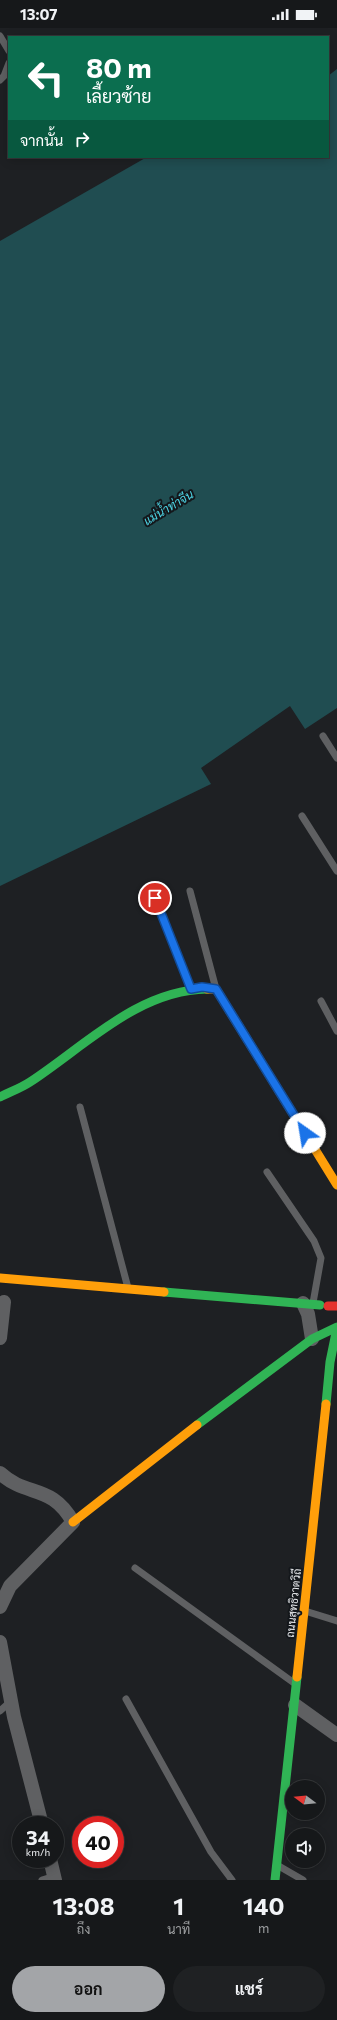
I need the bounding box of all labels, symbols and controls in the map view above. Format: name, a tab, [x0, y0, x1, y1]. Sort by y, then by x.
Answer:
text: 13:07	[20, 5, 58, 23]
text: 80 m	[86, 50, 152, 84]
icon: left	[20, 52, 72, 104]
text: เลี้ยวซ้าย	[86, 85, 152, 107]
icon: right	[71, 128, 93, 150]
text: จากนั้น	[20, 131, 63, 149]
water label: แม่น้ำท่าจีน	[139, 484, 196, 527]
pin	[138, 881, 172, 915]
icon: arrive	[144, 887, 166, 909]
position arrow	[284, 1112, 326, 1154]
street label: ถนนสุทธิวาตวิถี	[282, 1568, 306, 1639]
north arrow	[285, 1780, 325, 1820]
map controls	[285, 1780, 325, 1868]
speed limit sign: 40	[72, 1816, 124, 1868]
text: 34	[26, 1825, 50, 1849]
button: sound	[285, 1828, 325, 1868]
text: km/h	[26, 1846, 50, 1858]
text: 13:08	[53, 1891, 115, 1920]
text: 1	[173, 1891, 184, 1920]
text: 140	[243, 1891, 284, 1920]
text: m	[258, 1920, 269, 1936]
text: ถึง	[77, 1921, 90, 1937]
text: นาที	[167, 1921, 190, 1937]
button: ออก	[12, 1966, 165, 2012]
button: แชร์	[173, 1966, 325, 2012]

